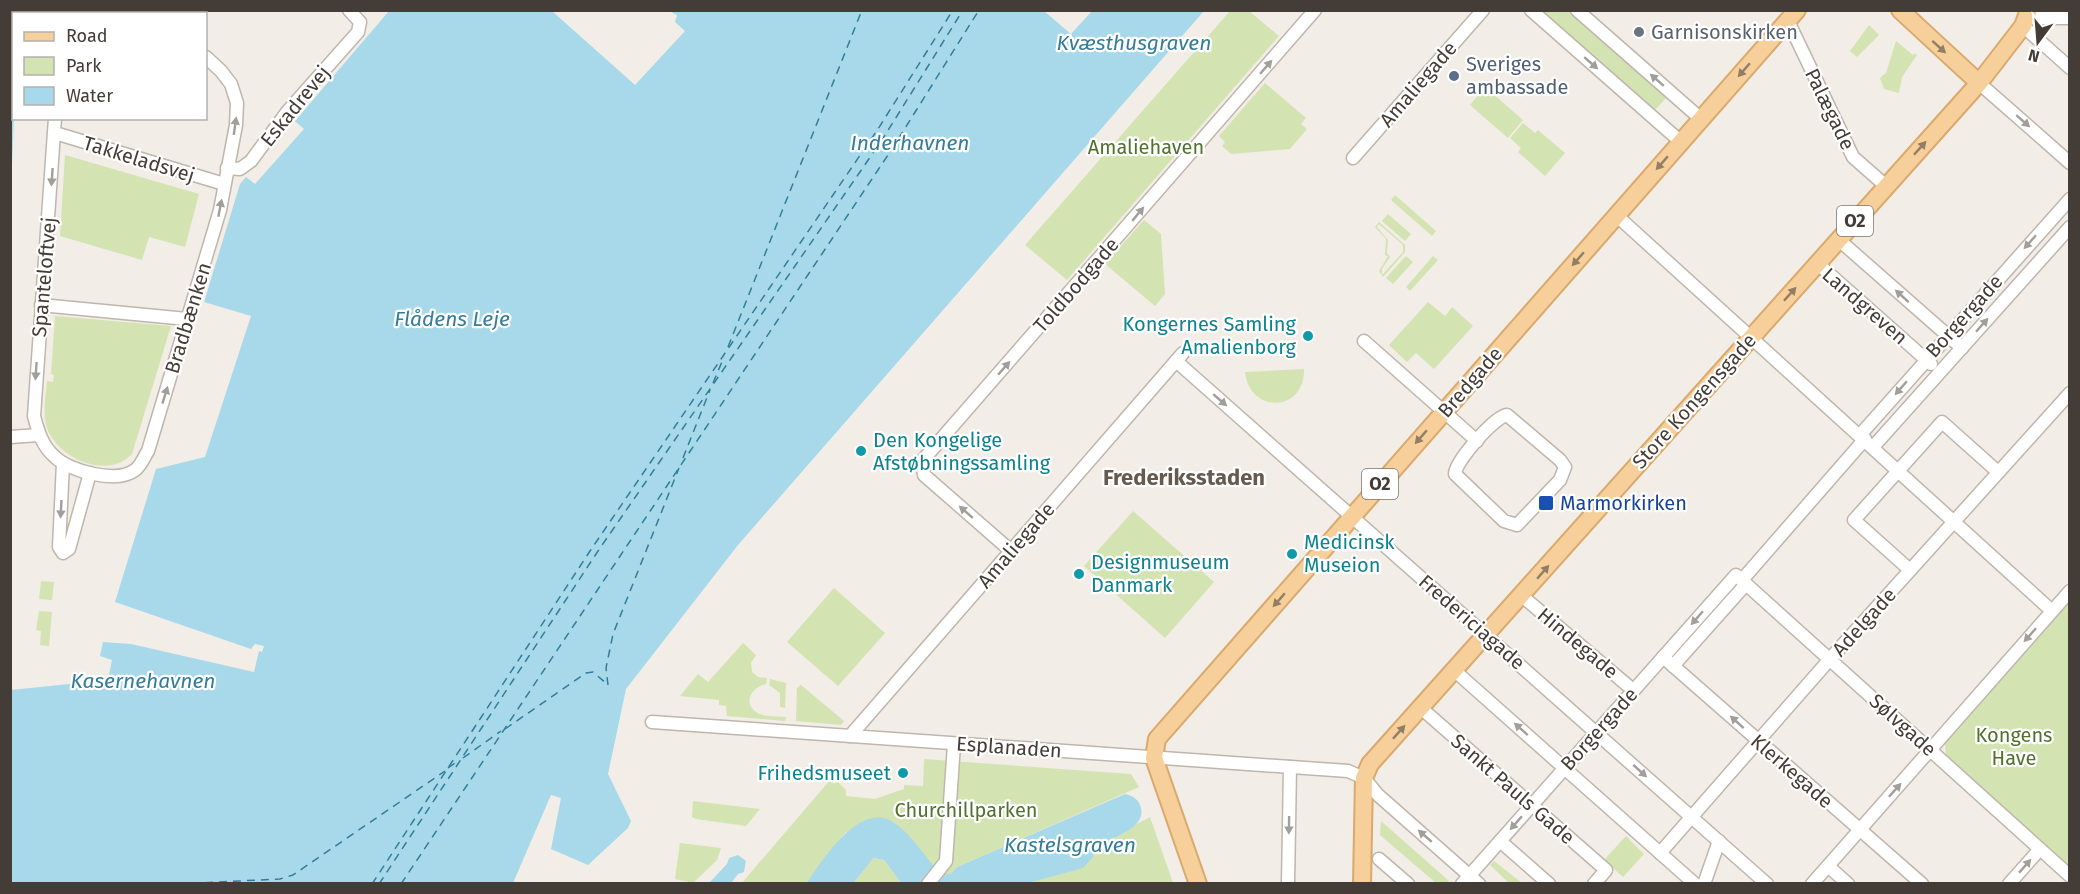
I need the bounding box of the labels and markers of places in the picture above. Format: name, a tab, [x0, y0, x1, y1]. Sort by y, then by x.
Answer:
place label: Garnisonskirken	[1651, 20, 1798, 44]
marker: Garnisonskirken	[1632, 25, 1646, 39]
place label: Sveriges ambassade	[1466, 52, 1568, 99]
marker: Sveriges ambassade	[1447, 69, 1461, 83]
place label: Kongernes Samling Amalienborg	[1123, 312, 1297, 359]
marker: Kongernes Samling Amalienborg	[1301, 329, 1315, 343]
place label: Den Kongelige Afstøbningssamling	[873, 428, 1051, 475]
marker: Den Kongelige Afstøbningssamling	[854, 444, 868, 458]
place label: Marmorkirken	[1560, 491, 1687, 515]
marker: Marmorkirken	[1537, 494, 1555, 512]
place label: Medicinsk Museion	[1304, 530, 1395, 577]
marker: Medicinsk Museion	[1285, 547, 1299, 561]
place label: Designmuseum Danmark	[1091, 550, 1230, 597]
marker: Designmuseum Danmark	[1072, 567, 1086, 581]
place label: Frihedsmuseet	[757, 761, 892, 785]
marker: Frihedsmuseet	[896, 766, 910, 780]

